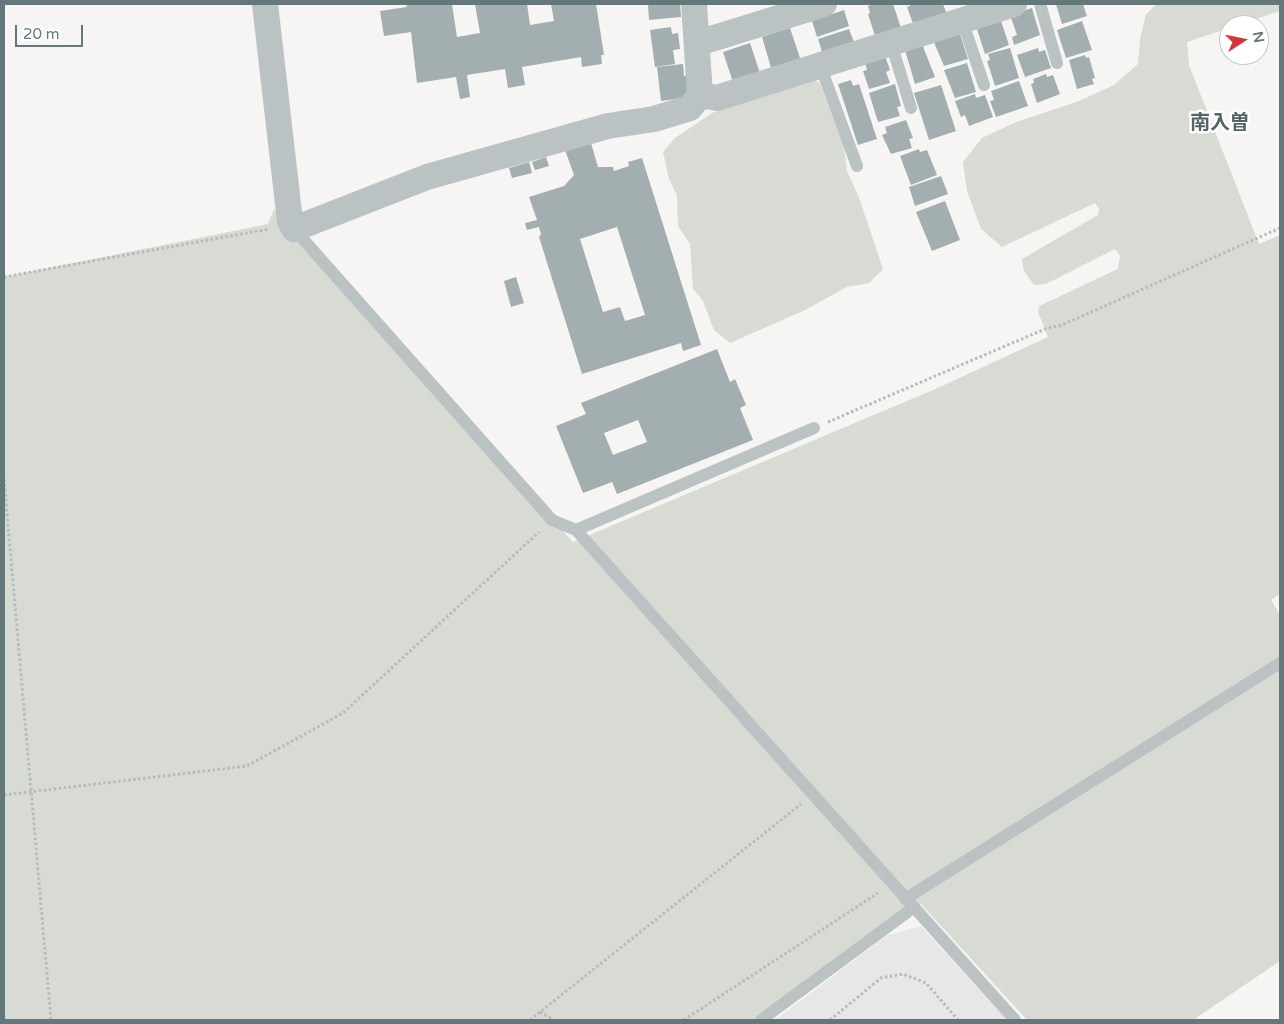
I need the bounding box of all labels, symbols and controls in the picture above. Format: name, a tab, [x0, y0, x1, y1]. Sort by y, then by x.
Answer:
scale bar	[18, 15, 85, 47]
north arrow	[1219, 15, 1269, 65]
text: 20 m	[23, 25, 60, 43]
text: N	[1249, 30, 1268, 44]
district label: 南入曽	[1190, 112, 1250, 136]

